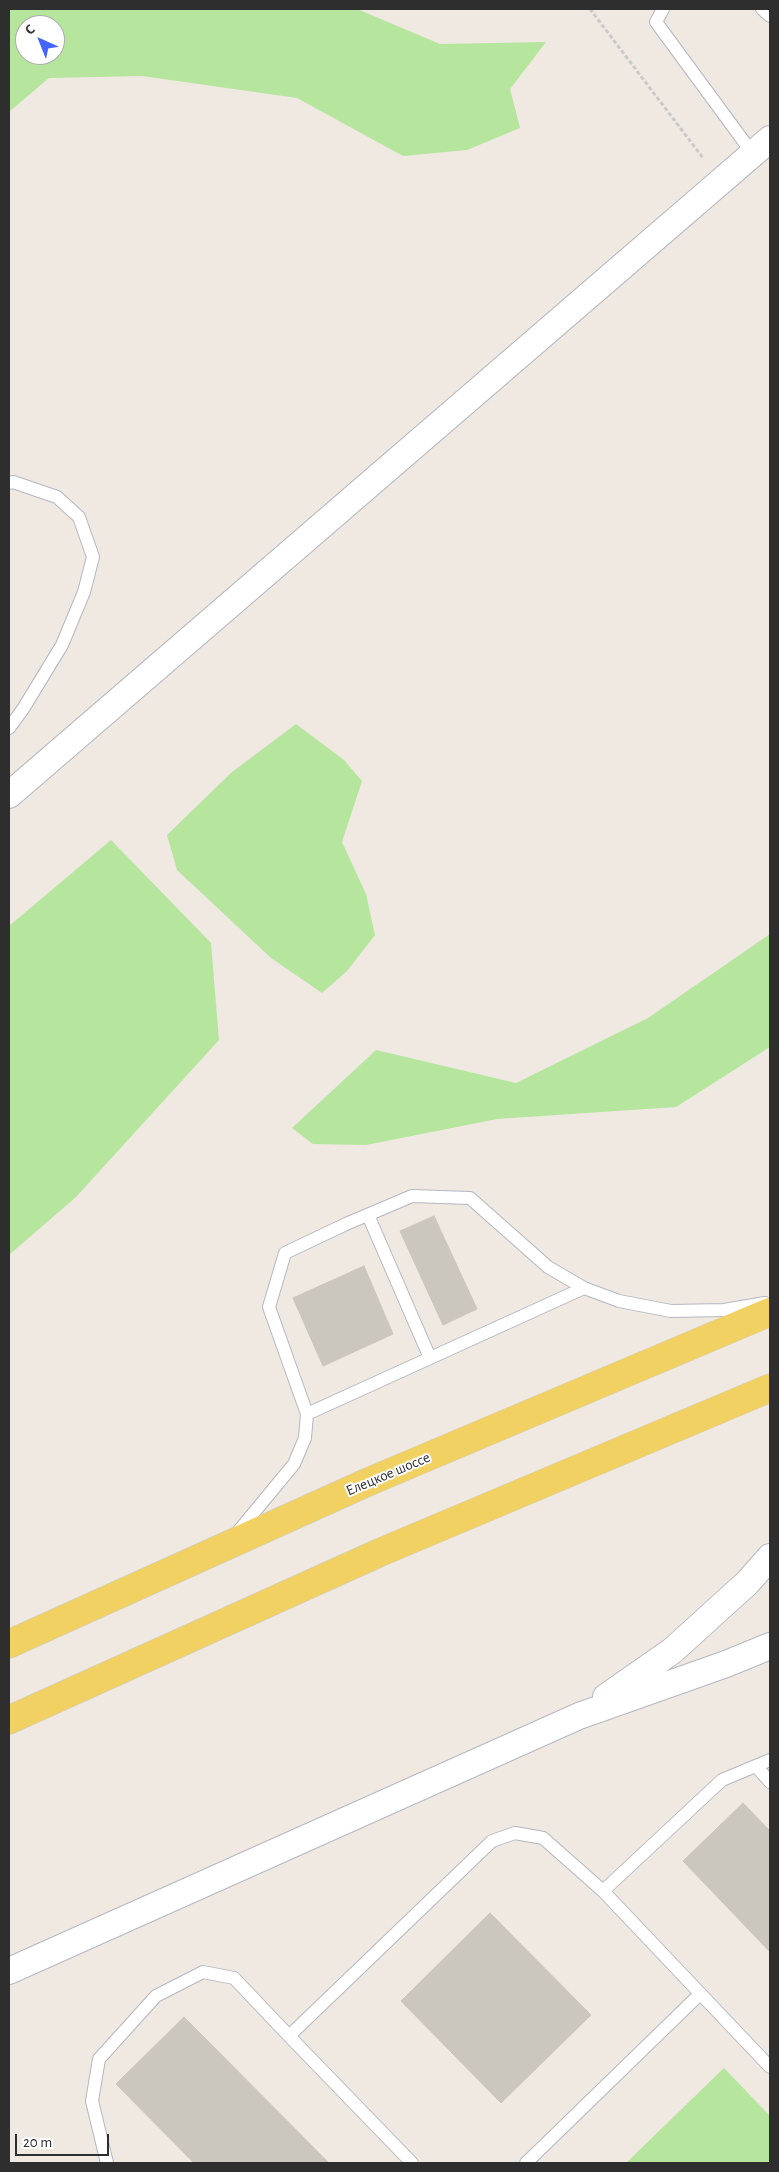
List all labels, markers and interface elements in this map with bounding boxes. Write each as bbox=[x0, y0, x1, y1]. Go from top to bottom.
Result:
north arrow bbox=[15, 15, 65, 65]
text: С bbox=[23, 22, 38, 38]
street label: Елецкое шоссе bbox=[343, 1448, 433, 1500]
scale bar bbox=[18, 2124, 111, 2156]
text: 20 m bbox=[23, 2135, 52, 2150]

